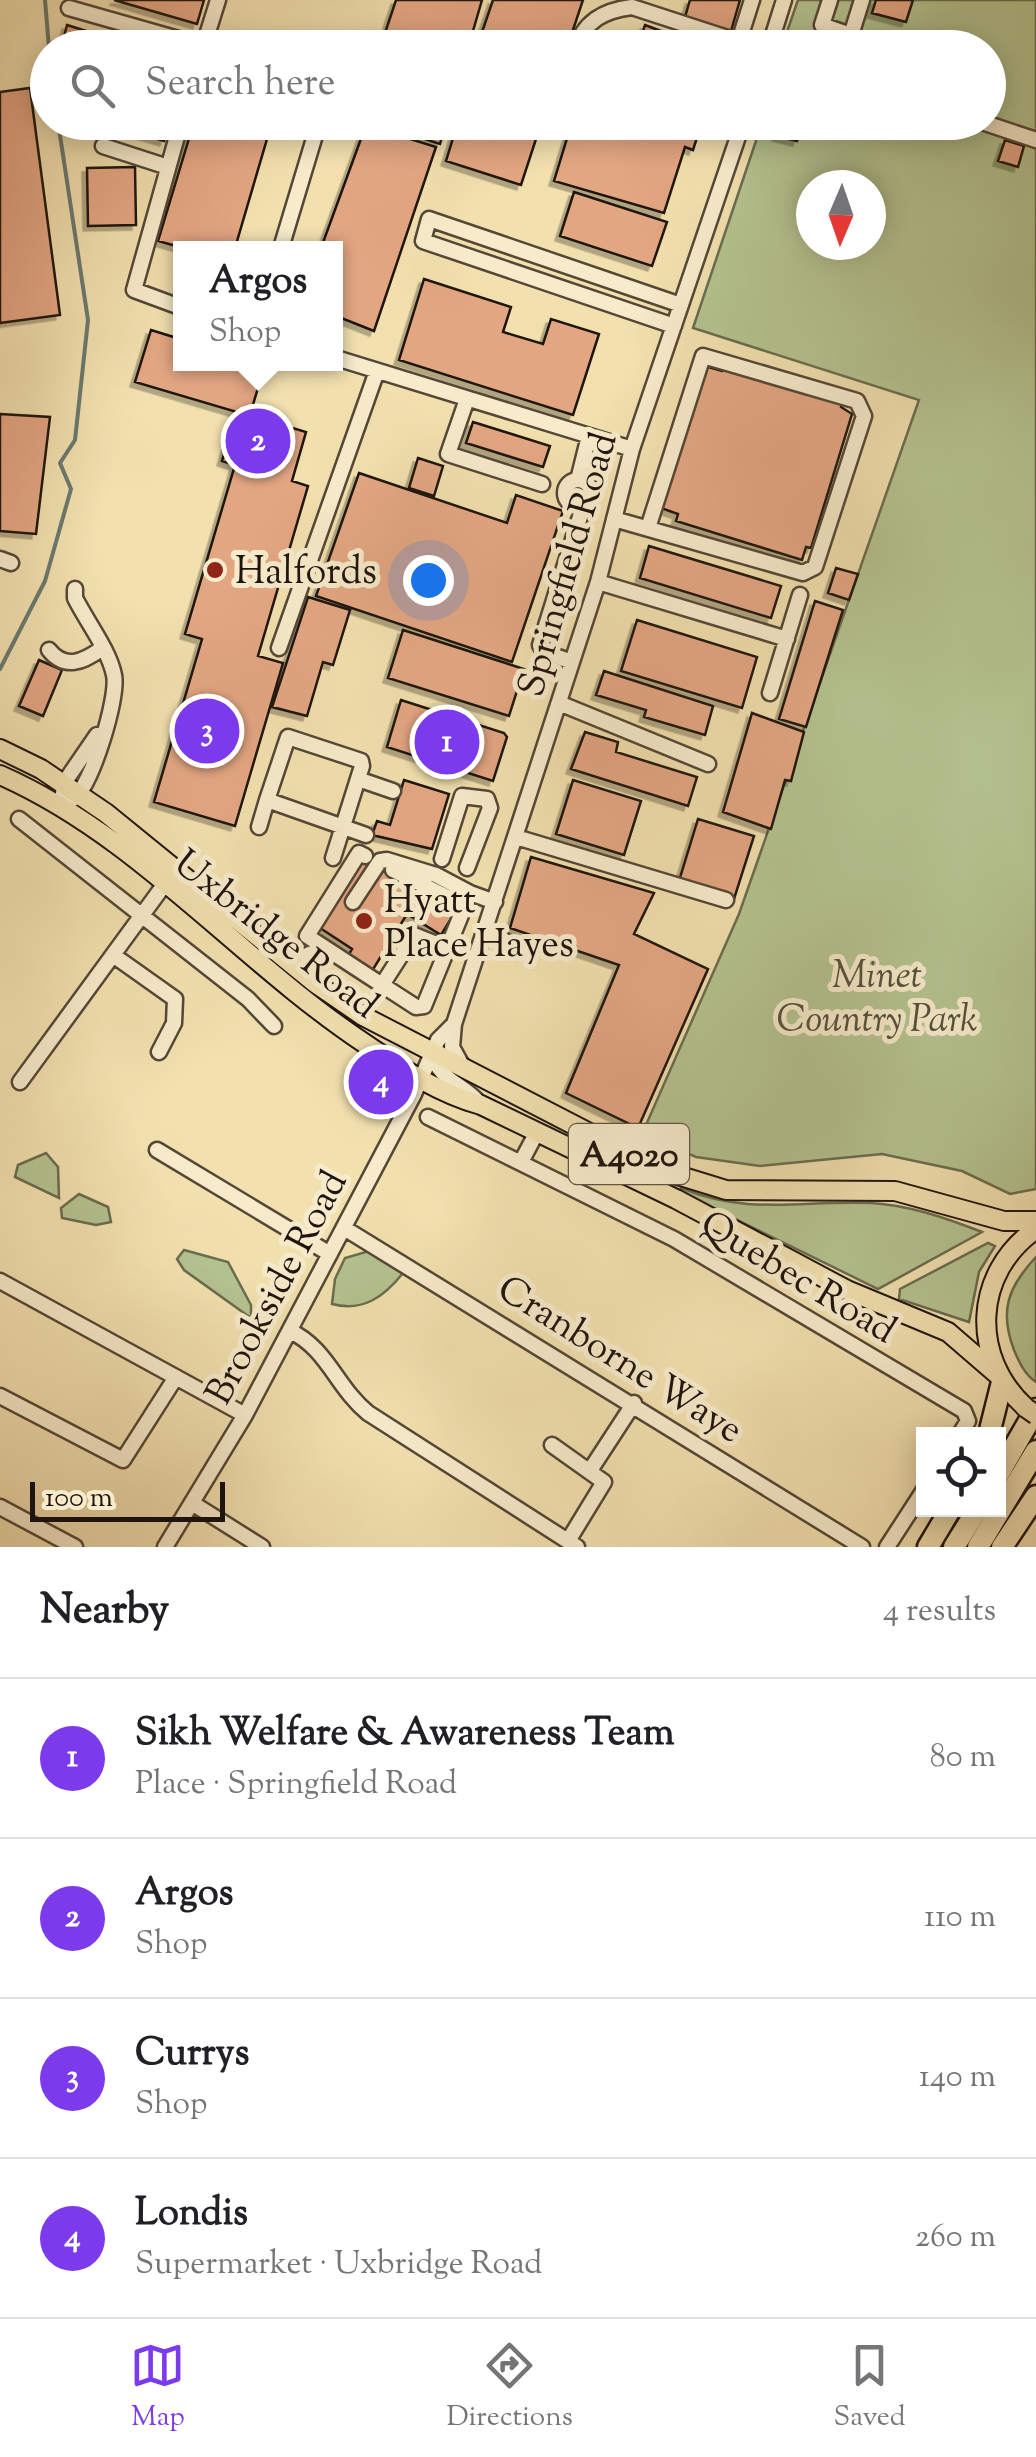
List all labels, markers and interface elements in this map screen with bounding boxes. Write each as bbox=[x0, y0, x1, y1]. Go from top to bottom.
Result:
search box bbox=[30, 30, 1006, 140]
icon: search bbox=[65, 58, 120, 113]
text: Search here bbox=[145, 58, 336, 112]
north arrow bbox=[796, 170, 886, 260]
popup bbox=[173, 241, 343, 371]
text: Argos bbox=[209, 256, 307, 310]
text: Shop bbox=[209, 310, 281, 356]
pin: 2 bbox=[226, 404, 290, 478]
street label: Springfield Road bbox=[506, 427, 633, 704]
place label: Halfords bbox=[235, 547, 377, 601]
your location bbox=[403, 555, 454, 606]
marker: Halfords bbox=[204, 559, 226, 581]
pin: 3 bbox=[174, 694, 240, 768]
pin: 1 bbox=[414, 704, 480, 780]
street label: Uxbridge Road bbox=[160, 839, 389, 1034]
place label: Hyatt Place Hayes bbox=[384, 876, 574, 974]
marker: Hyatt Place Hayes bbox=[353, 910, 375, 932]
park label: Minet Country Park bbox=[777, 951, 977, 1049]
pin: 4 bbox=[348, 1044, 414, 1120]
road number: A4020 bbox=[569, 1124, 689, 1184]
street label: Brookside Road bbox=[194, 1162, 363, 1416]
street label: Quebec Road bbox=[689, 1200, 905, 1359]
street label: Cranborne Waye bbox=[486, 1264, 752, 1459]
map controls bbox=[916, 1427, 1006, 1517]
button: locate bbox=[916, 1427, 1006, 1517]
scale bar bbox=[30, 1477, 225, 1522]
text: 100 m bbox=[45, 1479, 113, 1519]
text: Nearby bbox=[40, 1582, 169, 1642]
text: 4 results bbox=[883, 1589, 996, 1635]
text: Sikh Welfare & Awareness Team bbox=[135, 1708, 674, 1762]
text: 1 bbox=[67, 1735, 78, 1781]
text: 80 m bbox=[930, 1735, 996, 1781]
text: Place · Springfield Road bbox=[135, 1762, 457, 1808]
text: Argos bbox=[135, 1868, 233, 1922]
text: 2 bbox=[65, 1895, 80, 1941]
text: 110 m bbox=[924, 1895, 996, 1941]
text: Shop bbox=[135, 1922, 207, 1968]
text: Currys bbox=[135, 2028, 249, 2082]
text: 3 bbox=[66, 2055, 79, 2101]
text: 140 m bbox=[919, 2055, 996, 2101]
text: Shop bbox=[135, 2082, 207, 2128]
text: Londis bbox=[135, 2188, 248, 2242]
text: 4 bbox=[64, 2215, 81, 2261]
text: 260 m bbox=[915, 2215, 996, 2261]
text: Supermarket · Uxbridge Road bbox=[135, 2242, 542, 2288]
tab: Map bbox=[130, 2338, 185, 2438]
tab: Directions bbox=[446, 2338, 573, 2438]
tab: Saved bbox=[834, 2338, 906, 2438]

